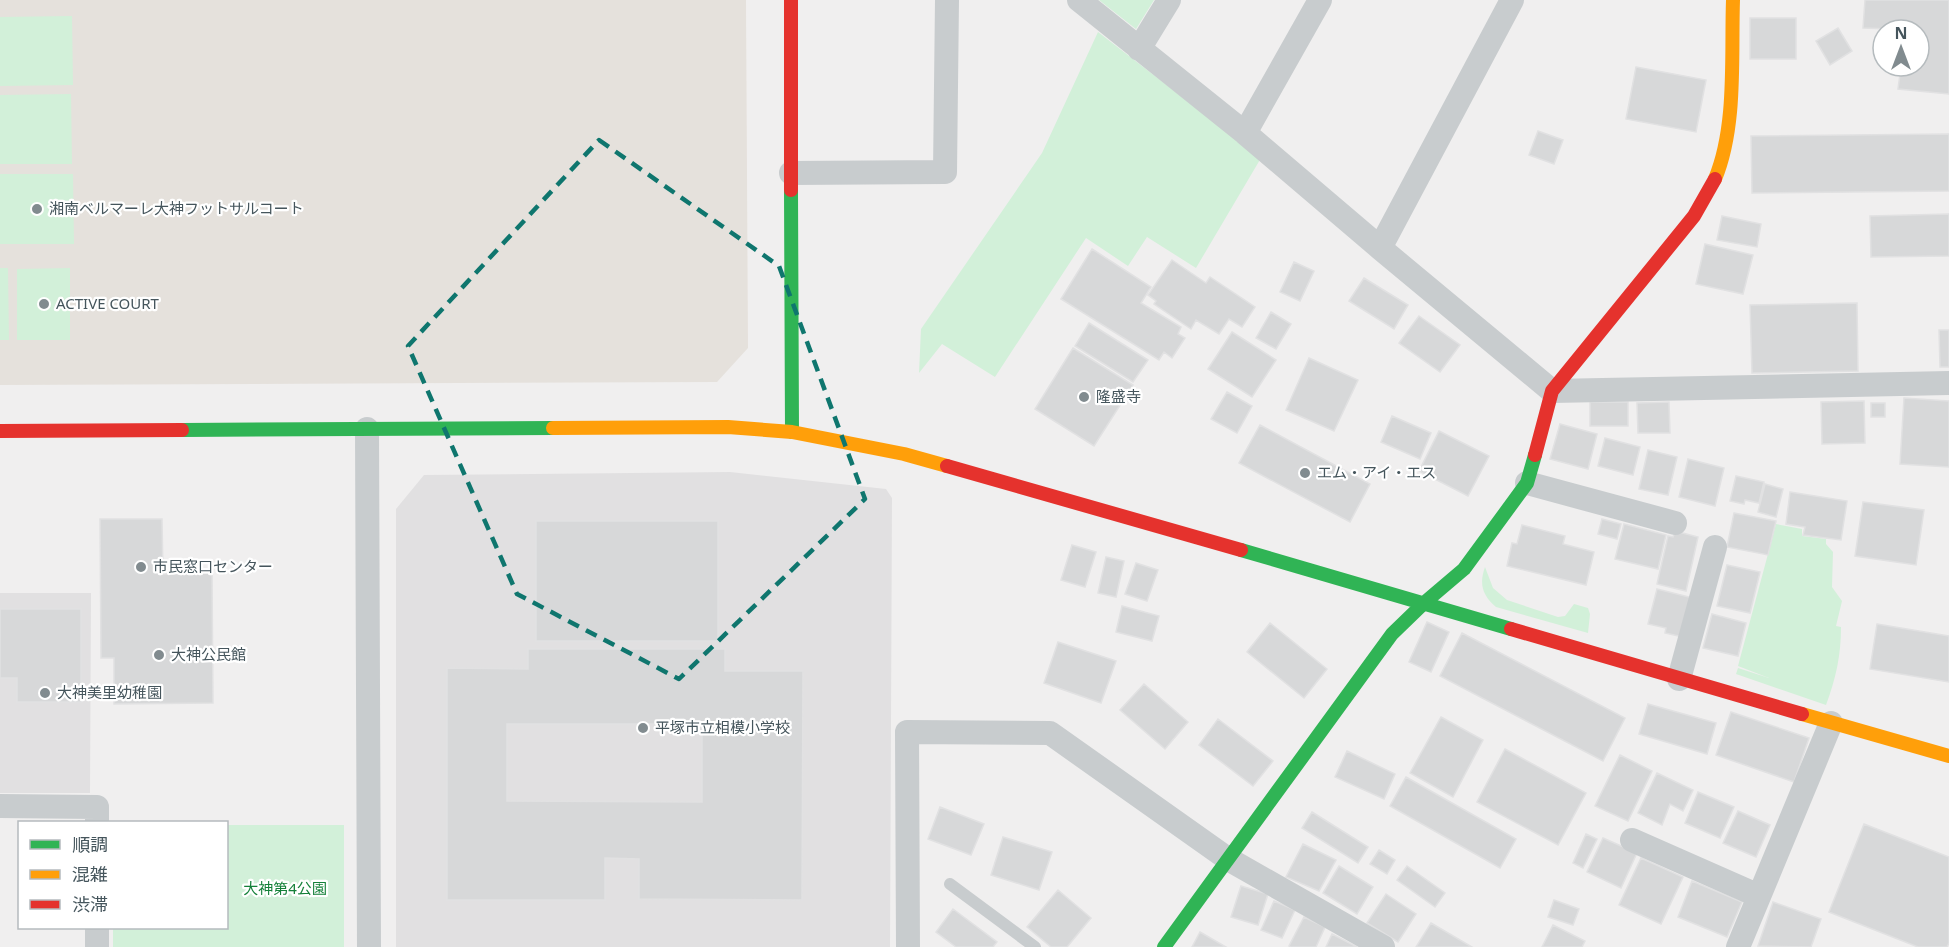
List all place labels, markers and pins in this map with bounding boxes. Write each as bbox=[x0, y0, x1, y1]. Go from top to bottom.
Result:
place label: 湘南ベルマーレ大神フットサルコート bbox=[49, 198, 304, 218]
marker: 湘南ベルマーレ大神フットサルコート bbox=[30, 202, 44, 216]
place label: ACTIVE COURT bbox=[56, 293, 160, 313]
marker: ACTIVE COURT bbox=[37, 297, 51, 311]
place label: 隆盛寺 bbox=[1096, 386, 1141, 406]
marker: 隆盛寺 bbox=[1077, 390, 1091, 404]
place label: エム・アイ・エス bbox=[1317, 462, 1436, 482]
marker: エム・アイ・エス bbox=[1298, 466, 1312, 480]
place label: 市民窓口センター bbox=[153, 556, 273, 576]
marker: 市民窓口センター bbox=[134, 560, 148, 574]
place label: 大神公民館 bbox=[171, 644, 246, 664]
marker: 大神公民館 bbox=[152, 648, 166, 662]
place label: 大神美里幼稚園 bbox=[57, 682, 162, 702]
marker: 大神美里幼稚園 bbox=[38, 686, 52, 700]
place label: 平塚市立相模小学校 bbox=[655, 717, 790, 737]
marker: 平塚市立相模小学校 bbox=[636, 721, 650, 735]

